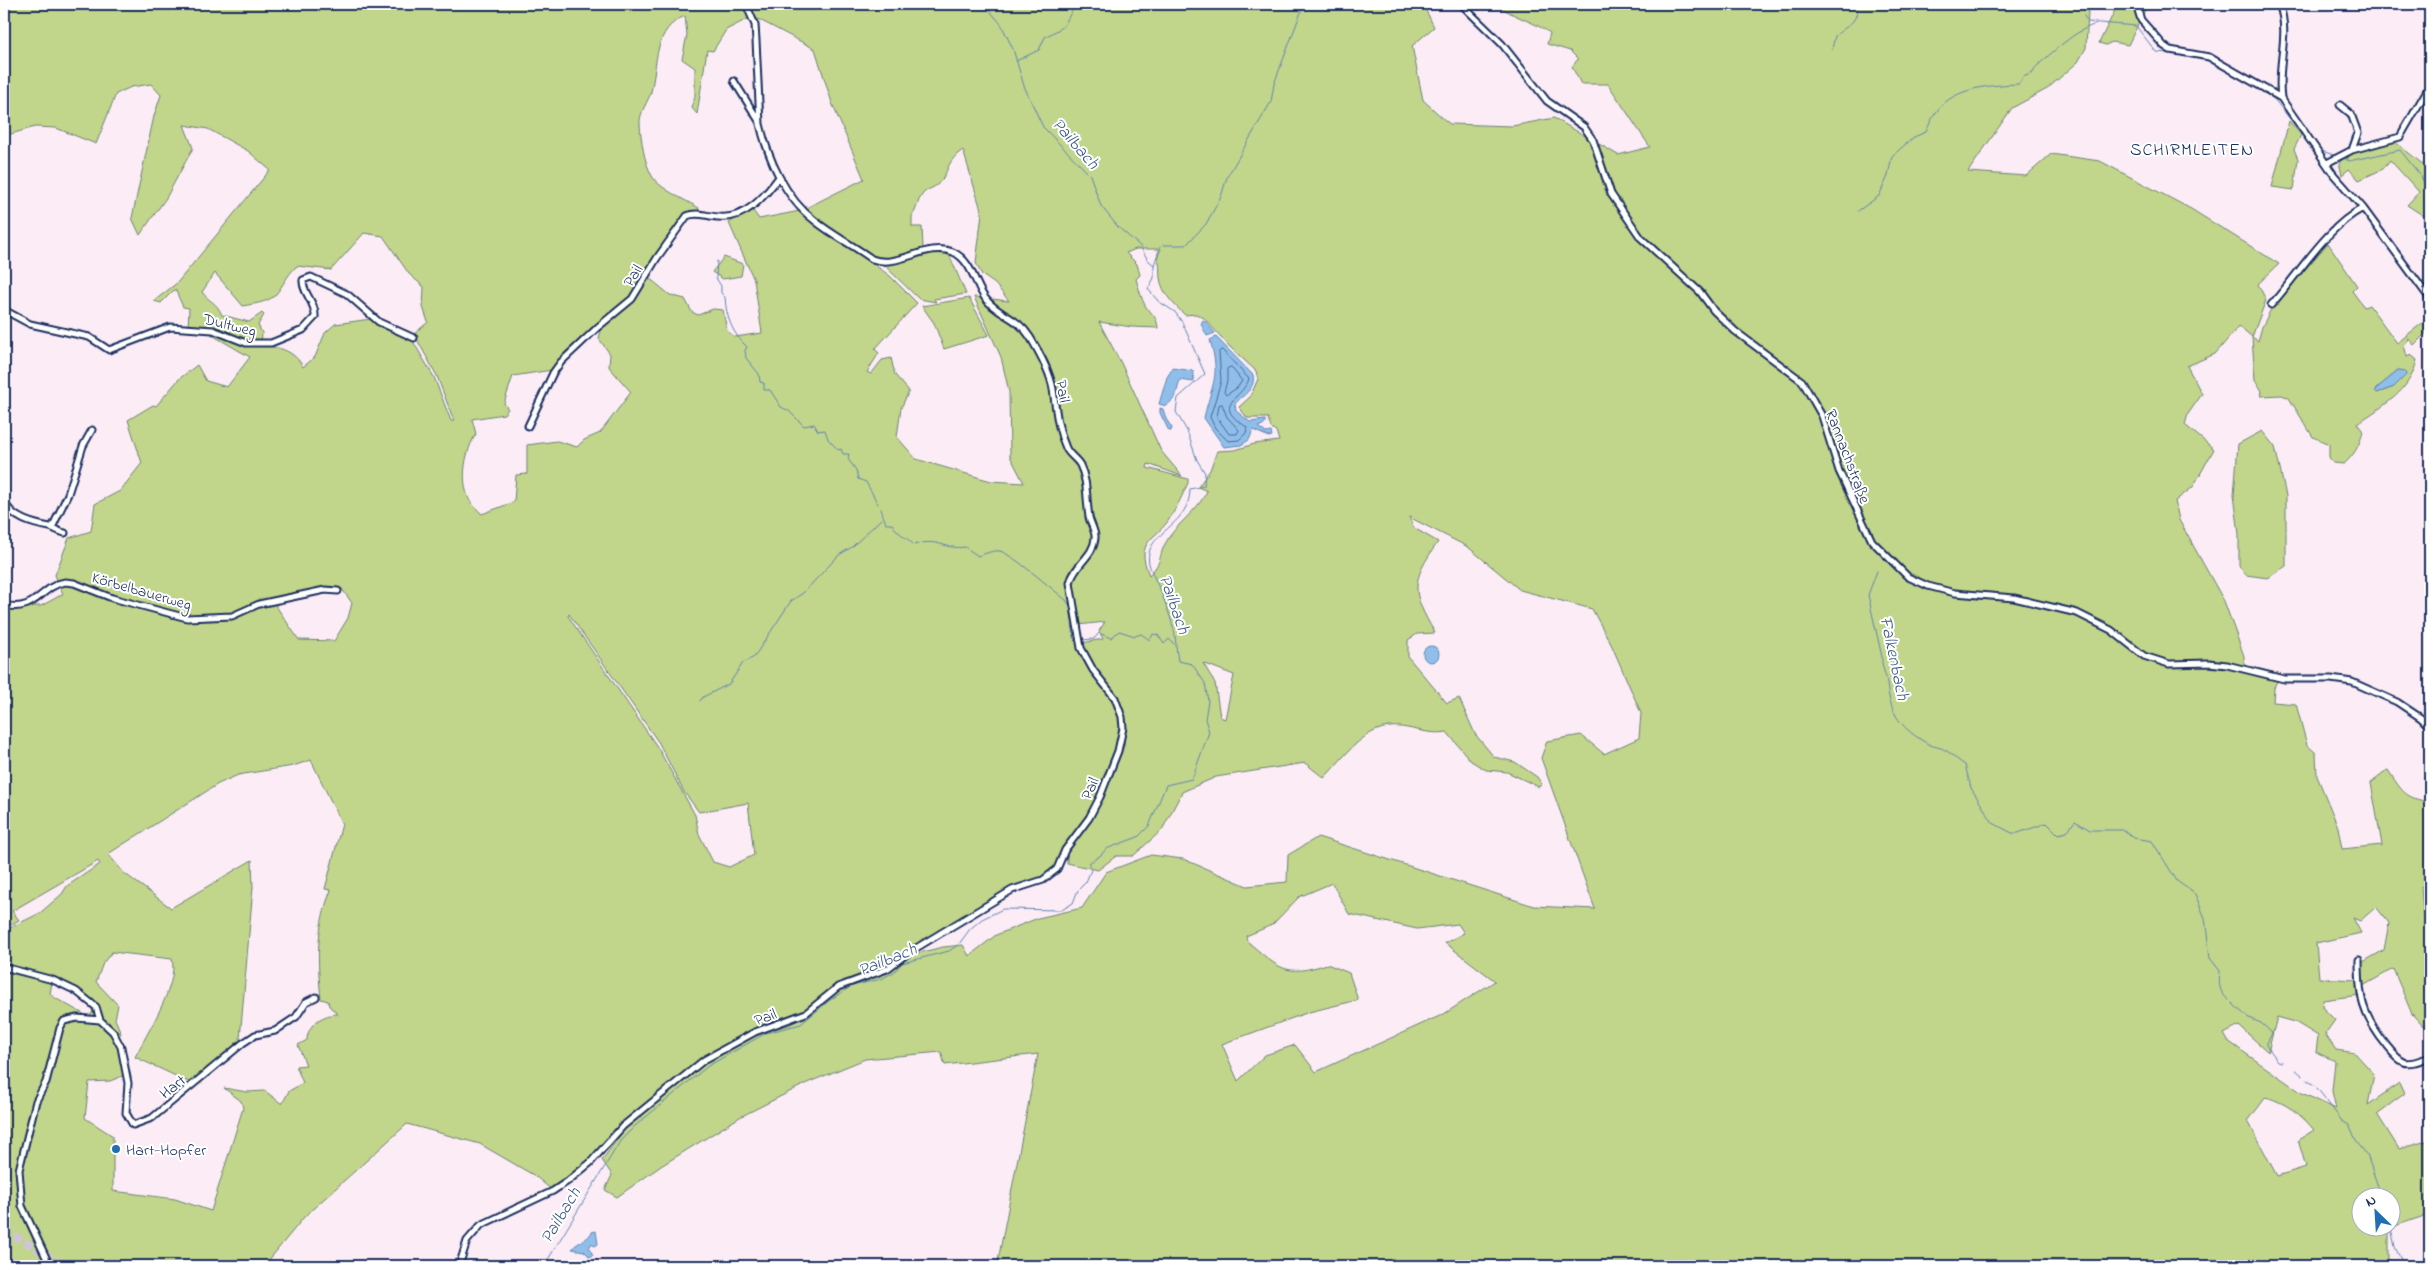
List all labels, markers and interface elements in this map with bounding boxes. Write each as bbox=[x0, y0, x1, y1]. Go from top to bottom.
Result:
water label: Pailbach bbox=[1045, 113, 1105, 176]
district label: SCHIRMLEITEN bbox=[2130, 138, 2254, 164]
street label: Pail bbox=[618, 260, 650, 292]
street label: Dultweg bbox=[200, 308, 259, 344]
street label: Pail bbox=[1048, 378, 1076, 405]
street label: Rannachstraße bbox=[1818, 406, 1876, 508]
street label: Körbelbauerweg bbox=[89, 566, 194, 618]
water label: Pailbach bbox=[1151, 572, 1195, 638]
water label: Falkenbach bbox=[1871, 614, 1915, 703]
street label: Pail bbox=[1075, 773, 1107, 804]
water label: Pailbach bbox=[855, 937, 921, 984]
street label: Pail bbox=[751, 1003, 781, 1033]
street label: Hart bbox=[155, 1069, 192, 1106]
place label: Hart-Hopfer bbox=[126, 1139, 206, 1163]
marker: Hart-Hopfer bbox=[110, 1143, 122, 1155]
water label: Pailbach bbox=[535, 1183, 589, 1249]
north arrow bbox=[2352, 1188, 2402, 1238]
text: N bbox=[2362, 1190, 2380, 1213]

